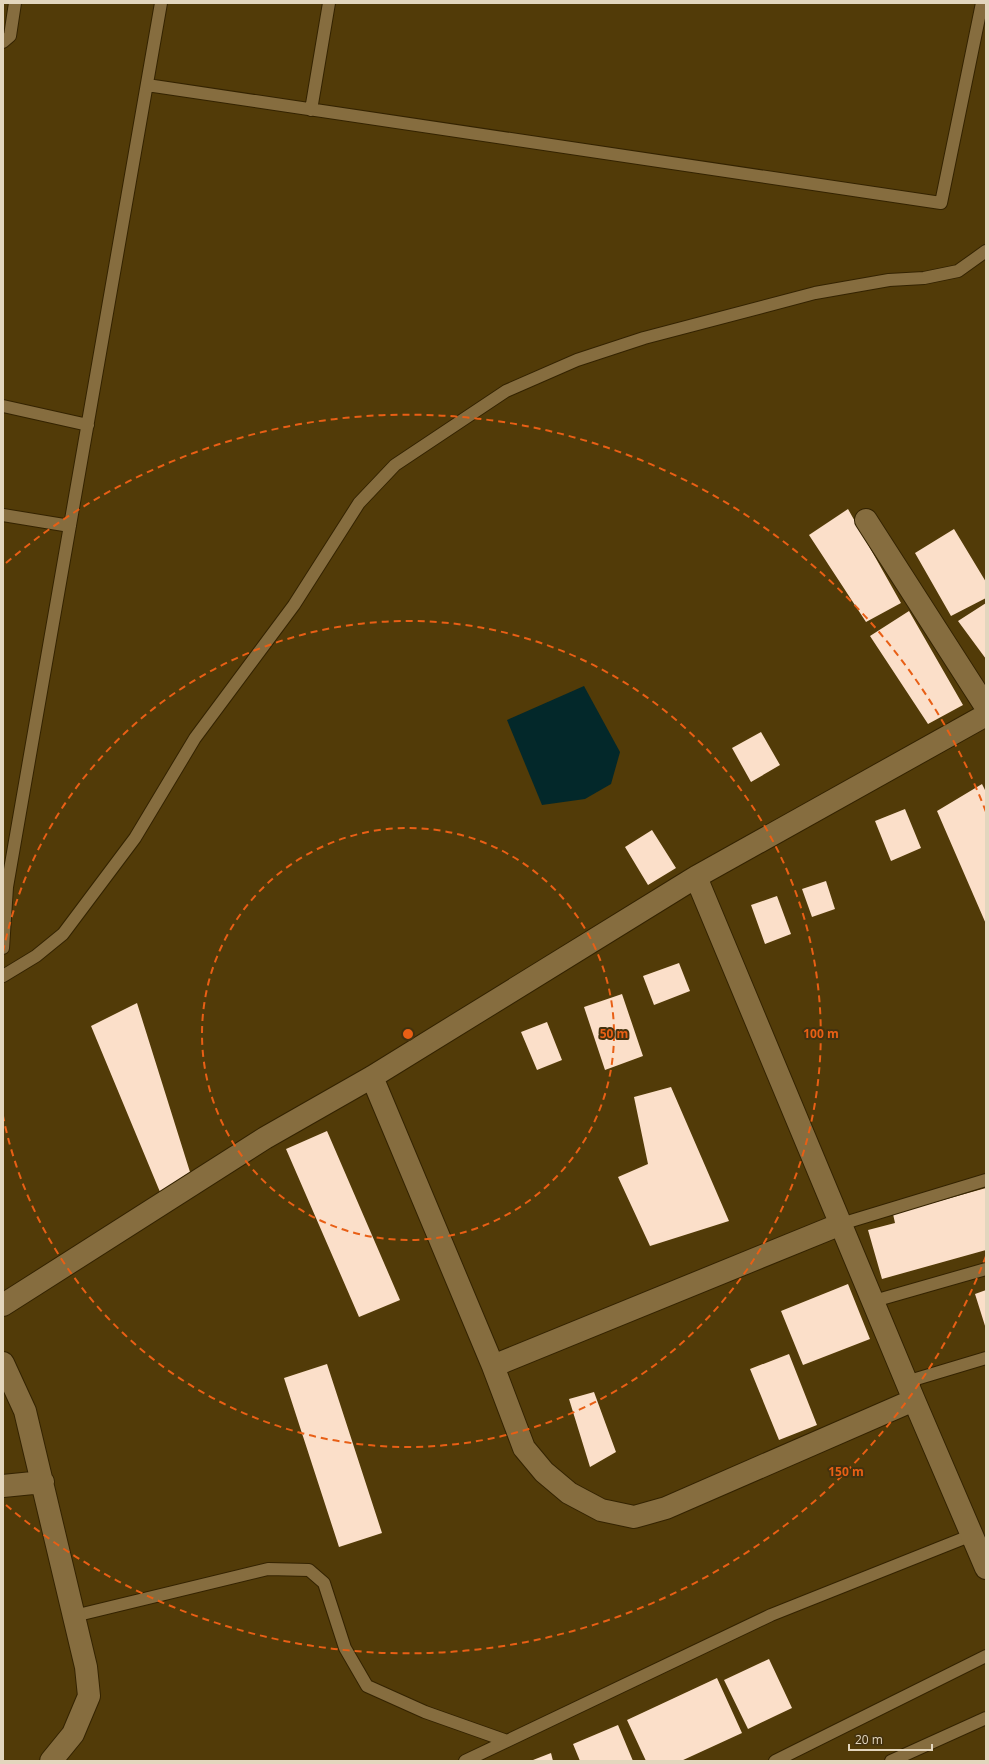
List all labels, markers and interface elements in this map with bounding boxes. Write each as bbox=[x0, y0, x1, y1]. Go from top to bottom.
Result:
text: 50 m bbox=[600, 1025, 628, 1042]
text: 100 m bbox=[803, 1025, 839, 1042]
centre of rings bbox=[401, 1027, 415, 1041]
text: 150 m bbox=[828, 1463, 864, 1480]
scale bar bbox=[849, 1726, 932, 1752]
text: 20 m bbox=[855, 1731, 883, 1748]

